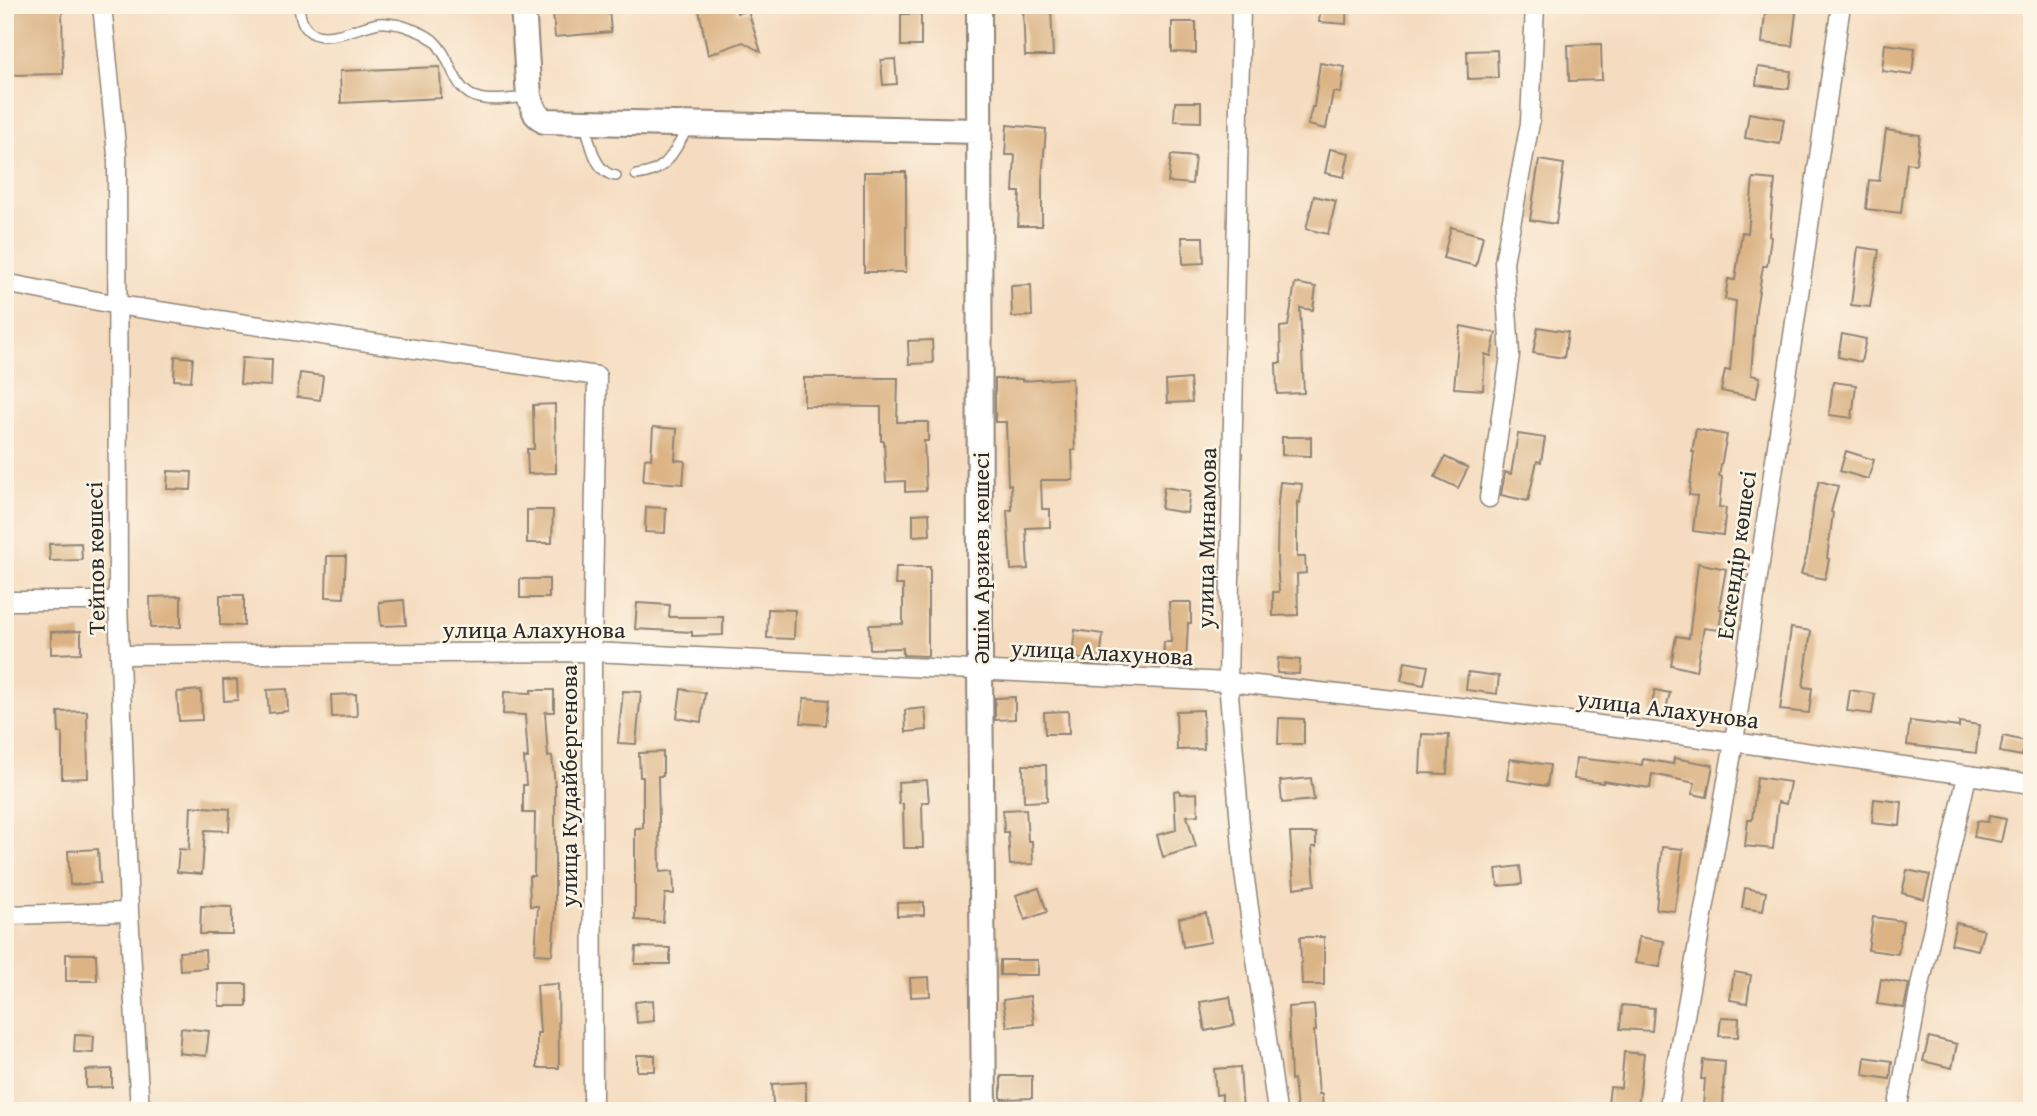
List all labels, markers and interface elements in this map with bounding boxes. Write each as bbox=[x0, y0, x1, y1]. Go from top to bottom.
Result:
street label: улица Минамова bbox=[1187, 447, 1225, 630]
street label: Әшім Арзиев көшесі bbox=[963, 451, 998, 664]
street label: Ескендір көшесі bbox=[1707, 468, 1765, 642]
street label: Тейпов көшесі bbox=[76, 481, 114, 635]
street label: улица Алахунова bbox=[442, 612, 626, 647]
street label: улица Алахунова bbox=[1009, 630, 1195, 674]
street label: улица Кудайбергенова bbox=[551, 664, 586, 909]
street label: улица Алахунова bbox=[1574, 680, 1762, 738]

